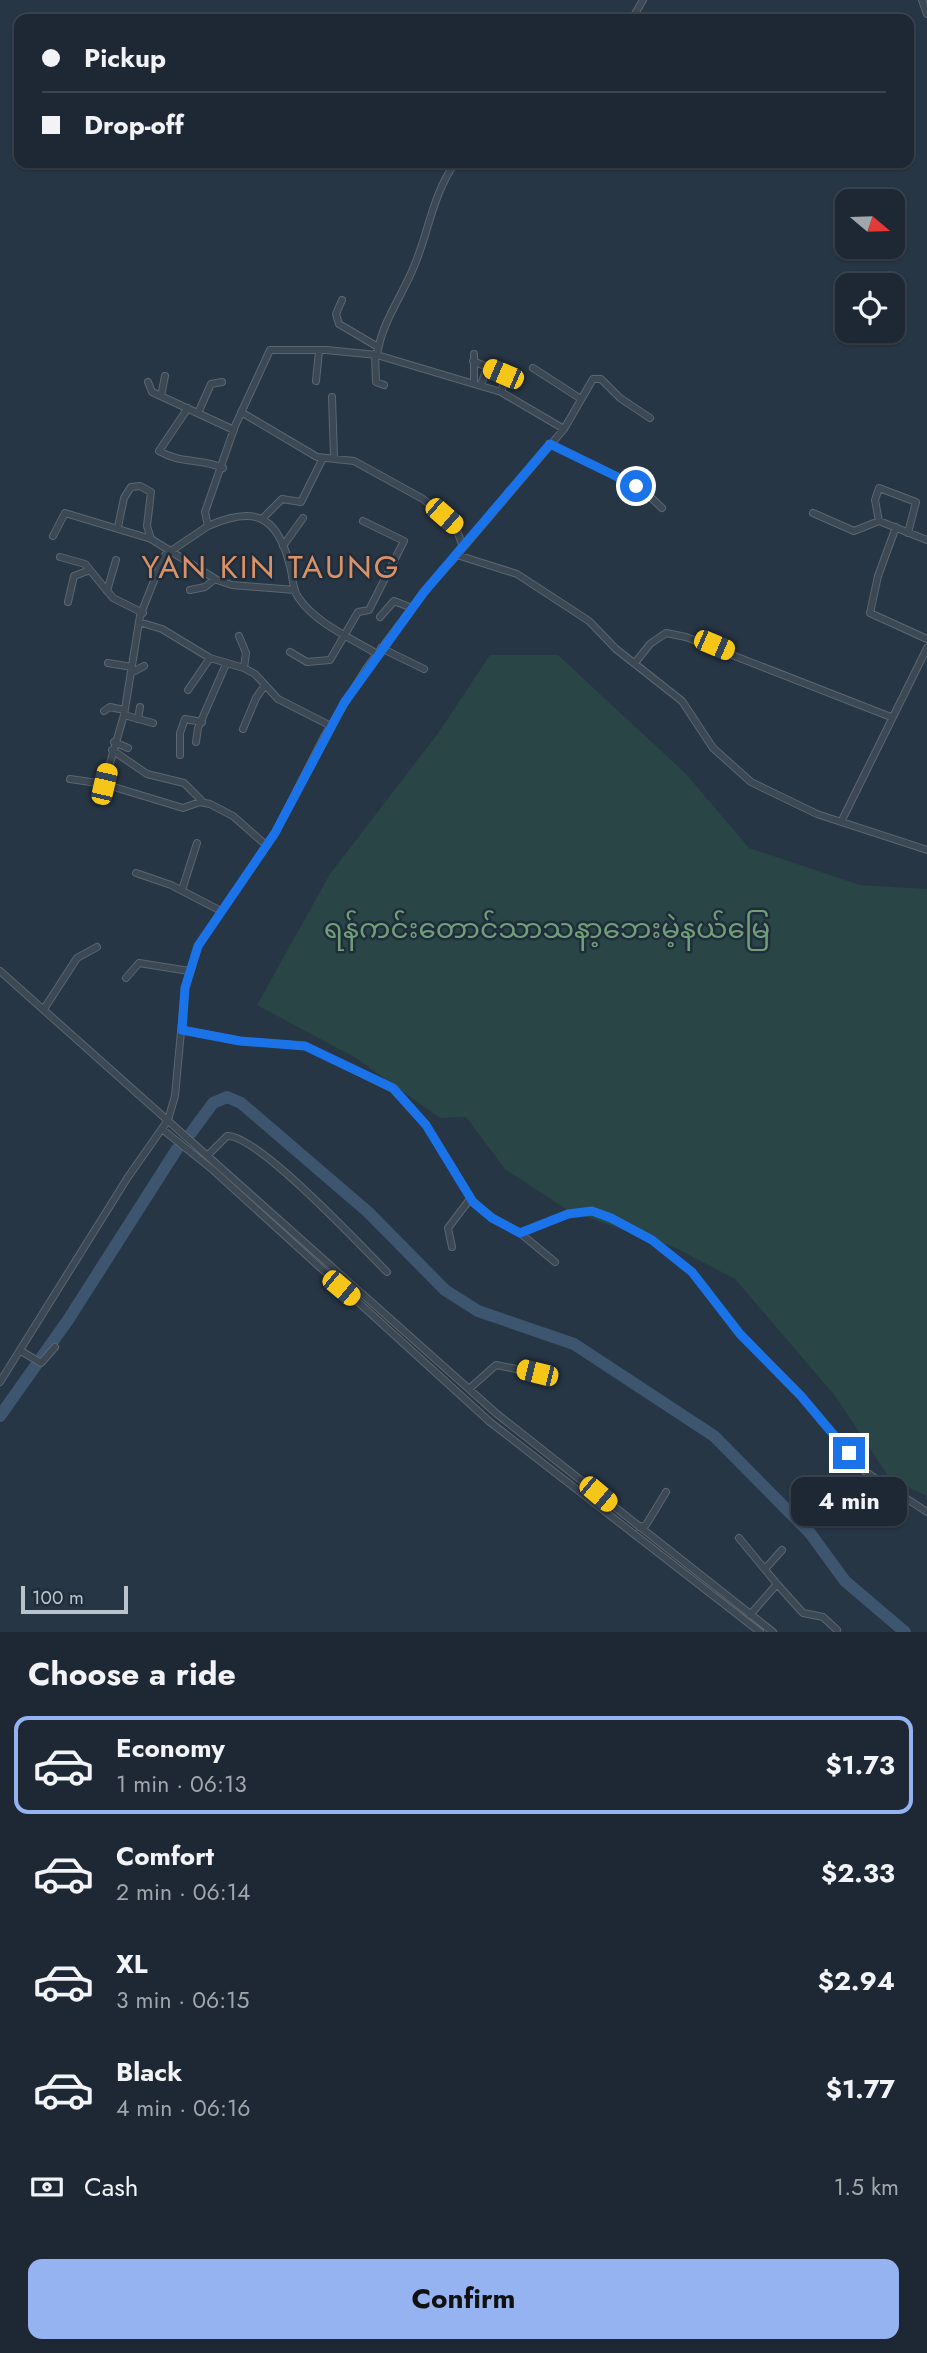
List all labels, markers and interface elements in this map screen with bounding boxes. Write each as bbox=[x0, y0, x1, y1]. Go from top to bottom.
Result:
text: Pickup bbox=[84, 39, 166, 77]
text: Drop-off bbox=[84, 106, 184, 144]
north arrow bbox=[835, 189, 905, 259]
map controls bbox=[835, 189, 905, 343]
button: locate bbox=[835, 273, 905, 343]
car bbox=[480, 356, 527, 392]
route start bbox=[620, 470, 652, 502]
car bbox=[422, 494, 467, 538]
district label: YAN KIN TAUNG bbox=[141, 544, 401, 590]
car bbox=[691, 627, 738, 663]
car bbox=[90, 761, 119, 807]
park label: ရန်ကင်းတောင်သာသနာ့ဘေးမဲ့နယ်မြေ bbox=[324, 908, 770, 951]
car bbox=[319, 1266, 364, 1310]
car bbox=[515, 1358, 560, 1388]
route end bbox=[833, 1437, 865, 1469]
car bbox=[576, 1472, 621, 1516]
callout: 4 min bbox=[791, 1478, 907, 1526]
text: 4 min bbox=[818, 1484, 880, 1518]
scale bar bbox=[21, 1583, 128, 1615]
text: 100 m bbox=[32, 1584, 84, 1611]
text: Choose a ride bbox=[28, 1651, 236, 1697]
text: Economy bbox=[116, 1729, 225, 1767]
icon: car bbox=[32, 1734, 95, 1797]
text: $1.73 bbox=[825, 1746, 895, 1784]
text: 1 min · 06:13 bbox=[116, 1767, 247, 1801]
text: Comfort bbox=[116, 1837, 214, 1875]
icon: car bbox=[32, 1842, 95, 1905]
text: $2.33 bbox=[821, 1854, 895, 1892]
text: 2 min · 06:14 bbox=[116, 1875, 250, 1909]
text: XL bbox=[116, 1945, 148, 1983]
icon: car bbox=[32, 1950, 95, 2013]
text: $2.94 bbox=[818, 1962, 895, 2000]
text: 3 min · 06:15 bbox=[116, 1983, 249, 2017]
text: Black bbox=[116, 2053, 182, 2091]
icon: car bbox=[32, 2058, 95, 2121]
text: $1.77 bbox=[826, 2070, 895, 2108]
text: 4 min · 06:16 bbox=[116, 2091, 251, 2125]
icon: cash bbox=[28, 2168, 66, 2206]
text: Cash bbox=[84, 2168, 138, 2206]
text: 1.5 km bbox=[834, 2170, 899, 2204]
button: Confirm bbox=[28, 2259, 899, 2339]

